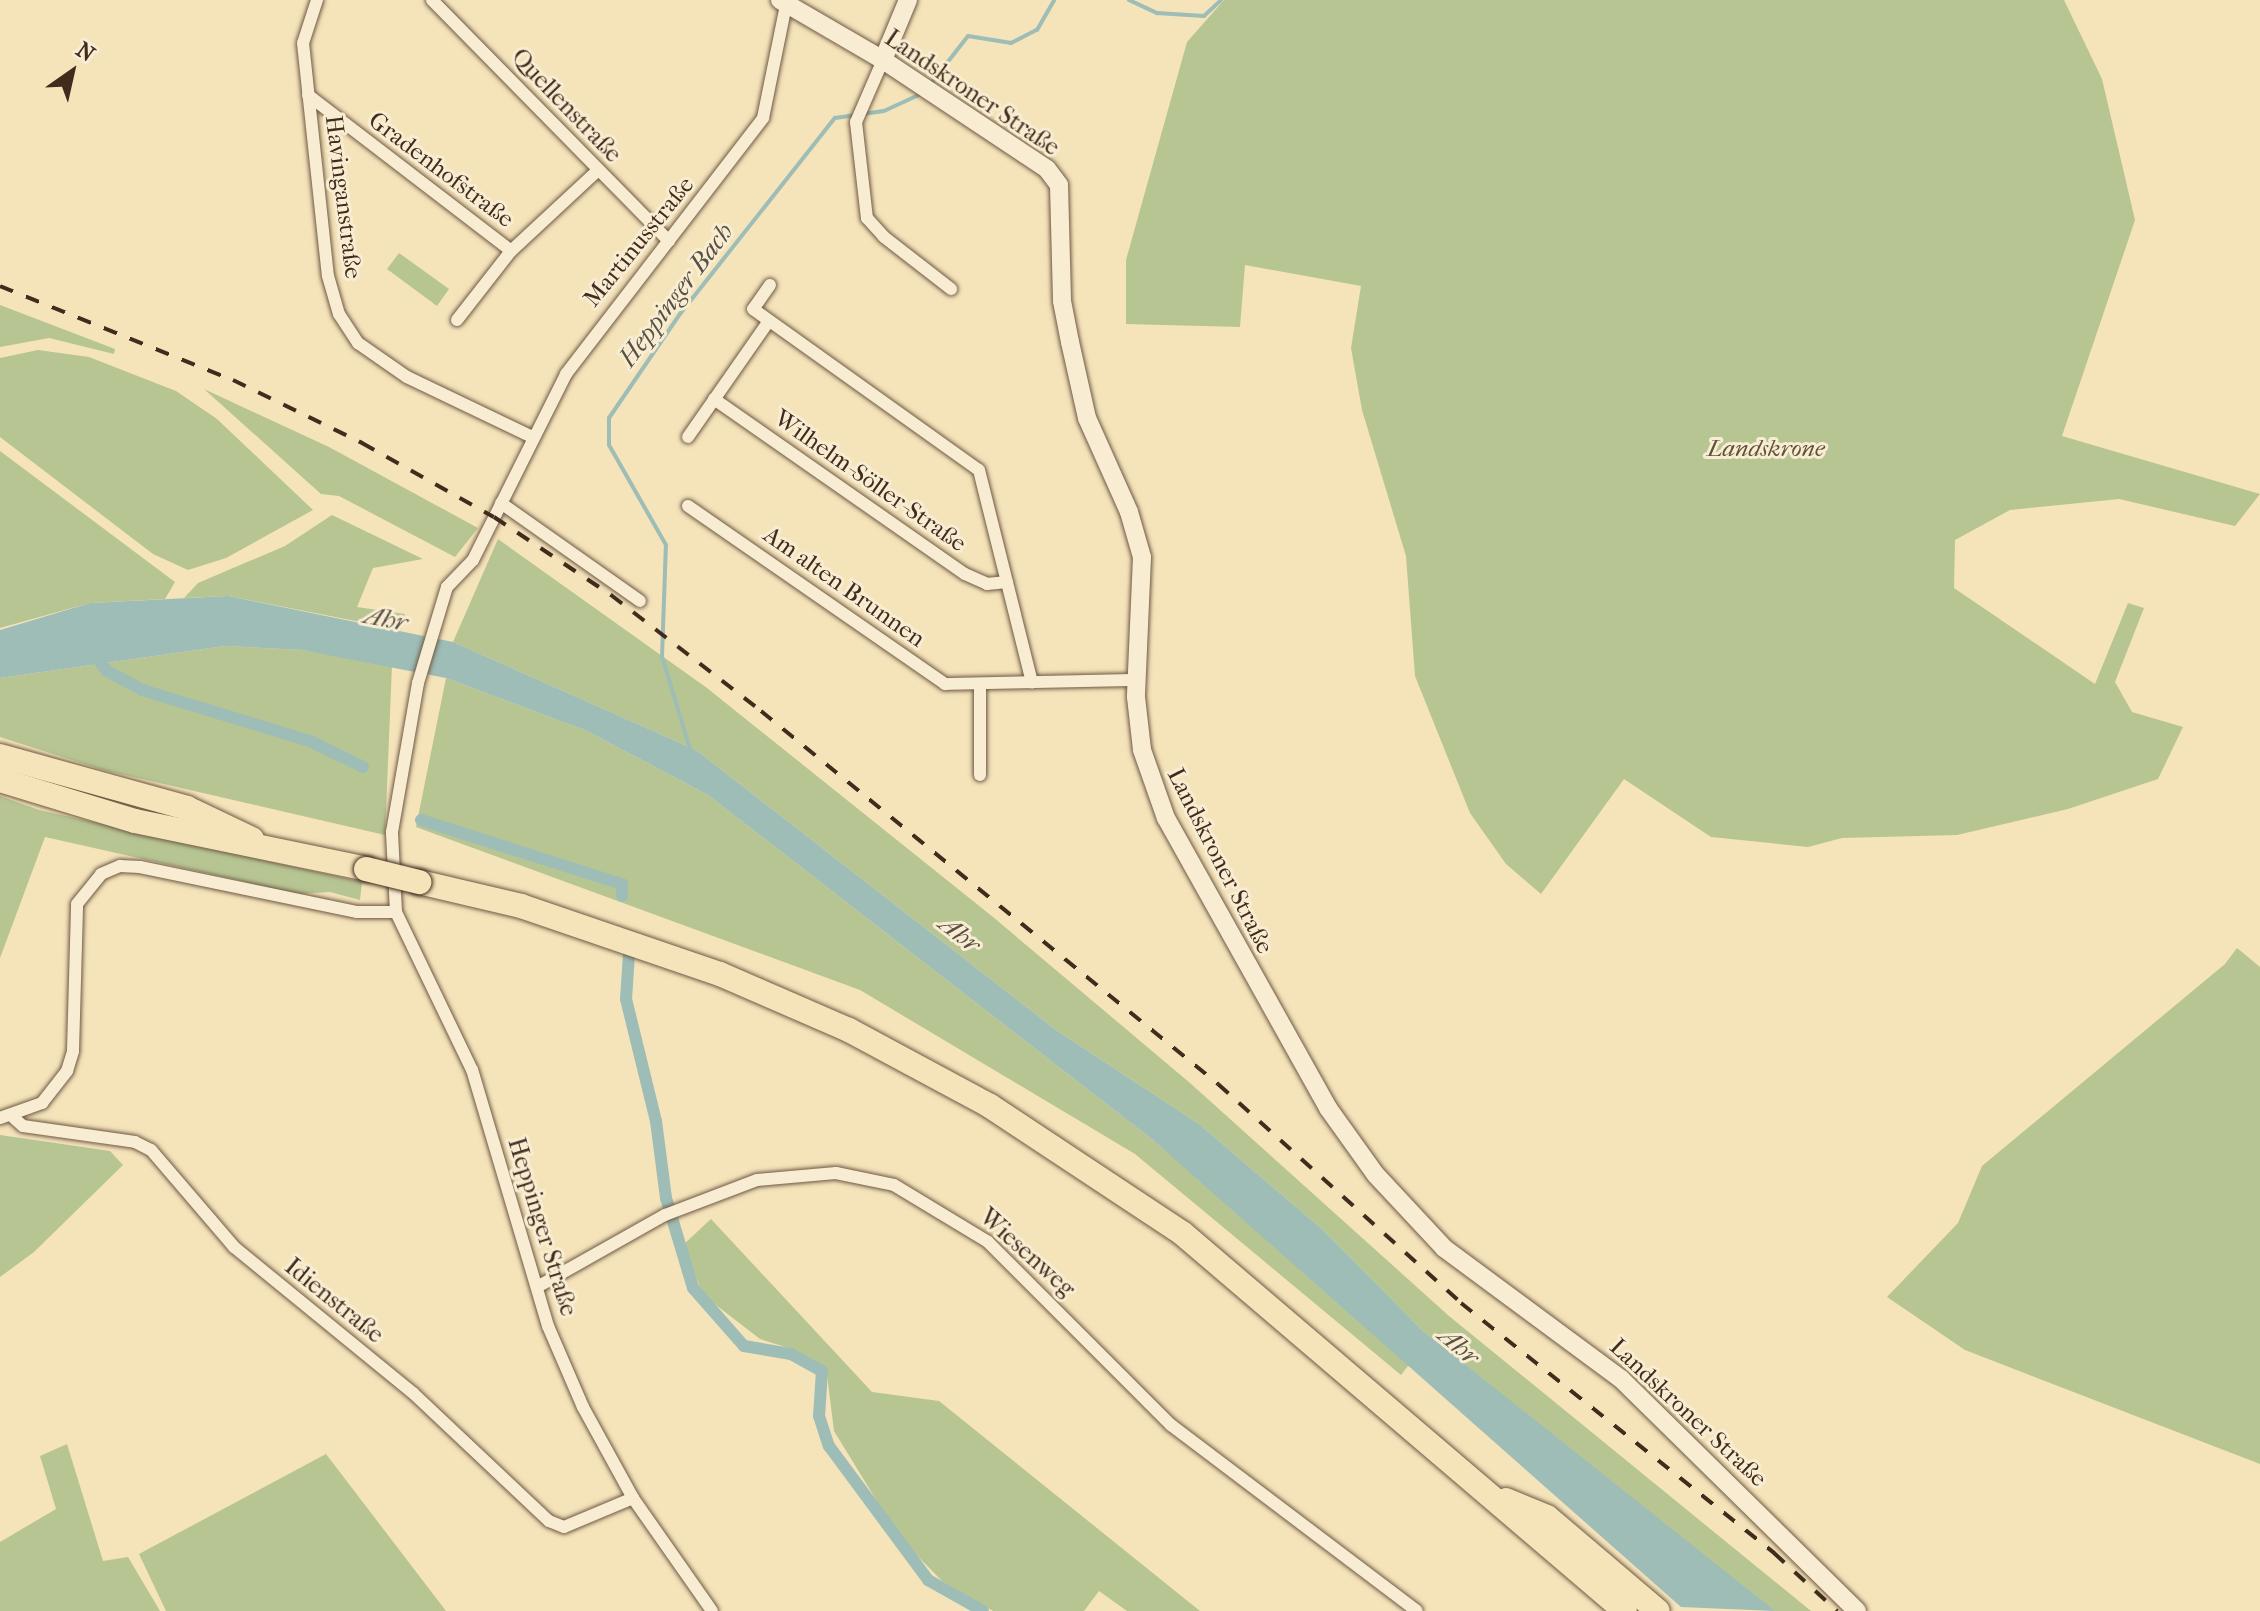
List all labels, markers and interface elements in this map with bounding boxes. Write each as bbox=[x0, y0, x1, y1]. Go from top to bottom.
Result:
street label: Landskroner Straße bbox=[879, 24, 1065, 162]
north arrow bbox=[32, 32, 112, 112]
text: N bbox=[71, 37, 100, 68]
street label: Quellenstraße bbox=[505, 43, 627, 169]
street label: Gradenhofstraße bbox=[363, 106, 519, 234]
street label: Havinganstraße bbox=[319, 114, 367, 280]
street label: Martinusstraße bbox=[578, 171, 700, 313]
water label: Heppinger Bach bbox=[612, 217, 740, 373]
street label: Wilhelm-Söller-Straße bbox=[768, 404, 972, 558]
park label: Landskrone bbox=[1707, 435, 1825, 463]
street label: Am alten Brunnen bbox=[758, 520, 930, 654]
water label: Ahr bbox=[362, 600, 410, 638]
street label: Landskroner Straße bbox=[1161, 763, 1279, 959]
water label: Ahr bbox=[933, 908, 987, 960]
street label: Heppinger Straße bbox=[501, 1134, 583, 1320]
street label: Wiesenweg bbox=[973, 1203, 1081, 1303]
street label: Idienstraße bbox=[279, 1252, 389, 1350]
water label: Ahr bbox=[1432, 1320, 1486, 1372]
street label: Landskroner Straße bbox=[1603, 1333, 1773, 1493]

